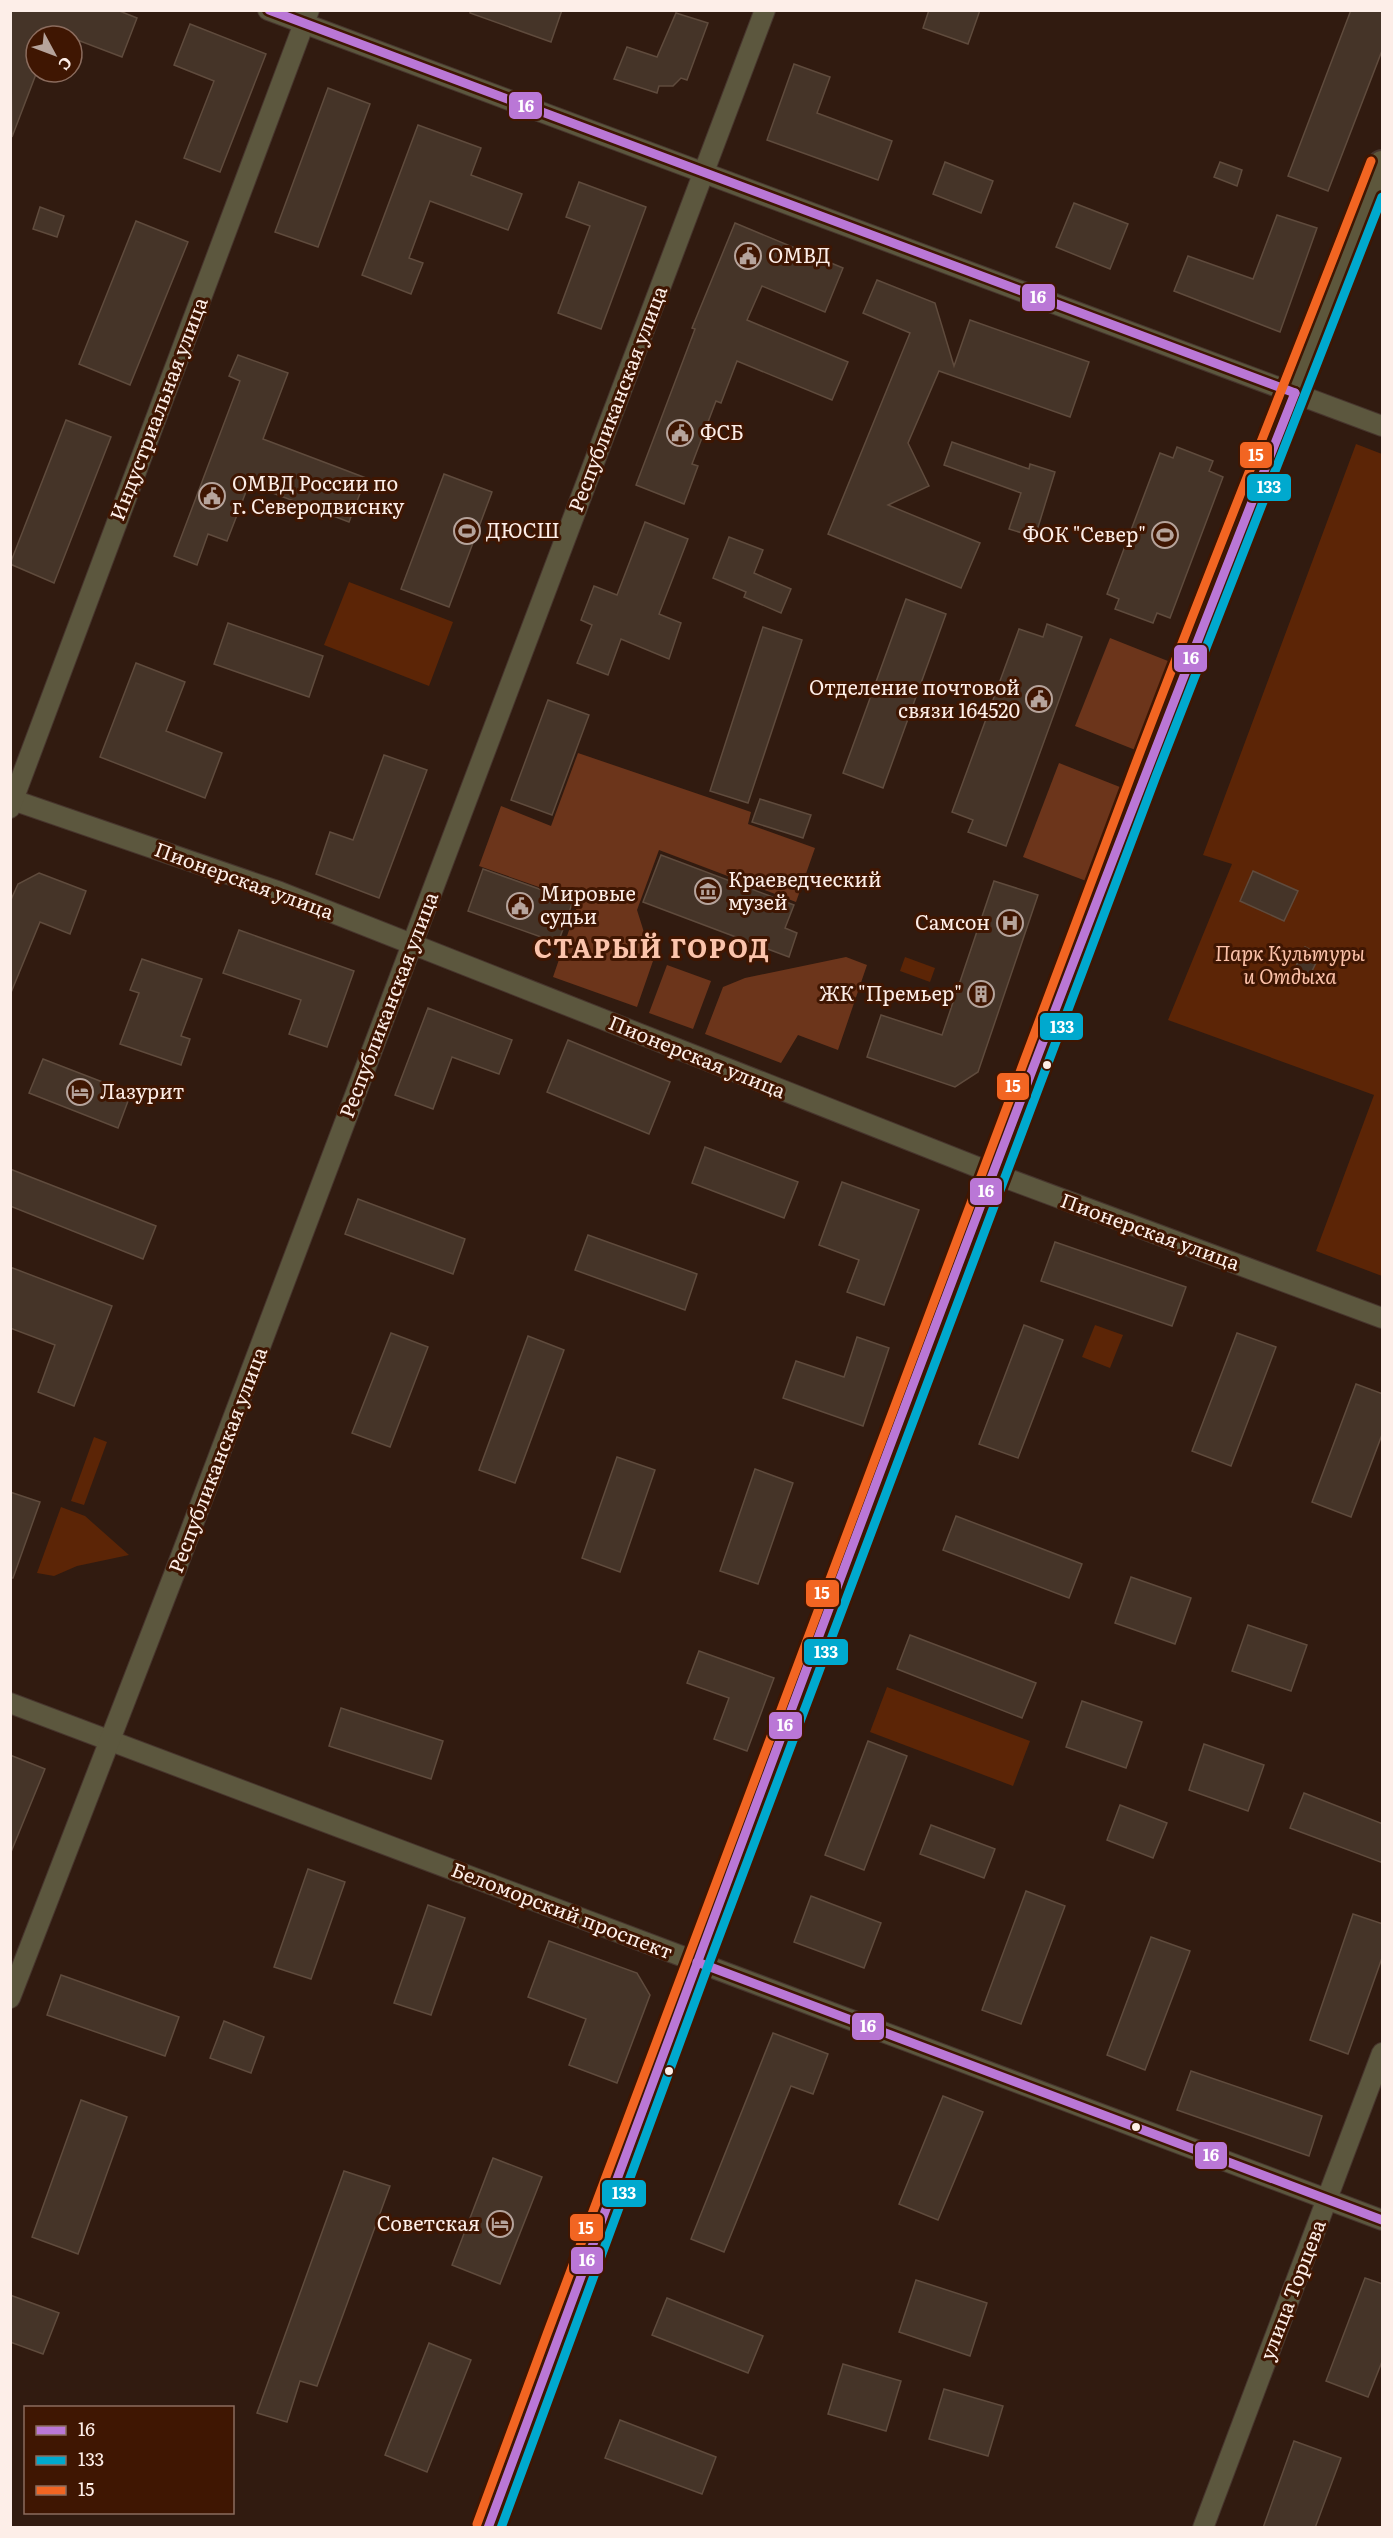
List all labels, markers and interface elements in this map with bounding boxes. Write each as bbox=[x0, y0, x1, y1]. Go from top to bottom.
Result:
north arrow bbox=[24, 24, 84, 84]
text: С bbox=[53, 52, 79, 77]
line badge: 16 bbox=[508, 91, 543, 120]
text: 16 bbox=[518, 93, 534, 117]
place label: ОМВД bbox=[768, 239, 831, 269]
public building icon: ОМВД bbox=[733, 241, 763, 271]
street label: Республиканская улица bbox=[559, 281, 673, 516]
line badge: 16 bbox=[1021, 283, 1056, 312]
text: 16 bbox=[1030, 284, 1046, 308]
street label: Индустриальная улица bbox=[101, 292, 214, 524]
place label: ФСБ bbox=[700, 416, 744, 446]
public building icon: ФСБ bbox=[665, 418, 695, 448]
line badge: 15 bbox=[1239, 441, 1273, 469]
text: 15 bbox=[1248, 442, 1264, 466]
place label: ОМВД России по г. Северодвиснку bbox=[232, 467, 405, 520]
line badge: 133 bbox=[1246, 473, 1292, 502]
text: 133 bbox=[1257, 474, 1281, 498]
public building icon: ОМВД России по г. Северодвиснку bbox=[197, 481, 227, 511]
place label: ДЮСШ bbox=[486, 514, 560, 544]
sports icon: ДЮСШ bbox=[452, 516, 482, 546]
place label: ФОК "Север" bbox=[1022, 518, 1146, 548]
sports icon: ФОК "Север" bbox=[1150, 520, 1180, 550]
line badge: 16 bbox=[1173, 644, 1208, 673]
text: 16 bbox=[1183, 645, 1199, 669]
place label: Отделение почтовой связи 164520 bbox=[809, 671, 1020, 724]
public building icon: Отделение почтовой связи 164520 bbox=[1024, 684, 1054, 714]
street label: Пионерская улица bbox=[151, 833, 339, 926]
place label: Краеведческий музей bbox=[728, 863, 882, 916]
museum icon: Краеведческий музей bbox=[693, 876, 723, 906]
place label: Мировые судьи bbox=[540, 877, 636, 930]
street label: Республиканская улица bbox=[330, 887, 444, 1122]
public building icon: Мировые судьи bbox=[505, 891, 535, 921]
place label: Самсон bbox=[915, 906, 990, 936]
hospital icon: Самсон bbox=[995, 908, 1025, 938]
district label: СТАРЫЙ ГОРОД bbox=[534, 927, 770, 966]
park label: Парк Культуры и Отдыха bbox=[1215, 937, 1365, 990]
place label: ЖК "Премьер" bbox=[819, 977, 962, 1007]
building icon: ЖК "Премьер" bbox=[966, 979, 996, 1009]
street label: Пионерская улица bbox=[605, 1006, 791, 1104]
line badge: 133 bbox=[1039, 1012, 1084, 1041]
text: 133 bbox=[1050, 1014, 1074, 1038]
unlabelled marker bbox=[1041, 1059, 1053, 1071]
line badge: 15 bbox=[996, 1072, 1030, 1101]
text: 15 bbox=[1005, 1073, 1021, 1097]
place label: Лазурит bbox=[100, 1075, 185, 1105]
hotel icon: Лазурит bbox=[65, 1077, 95, 1107]
line badge: 16 bbox=[969, 1177, 1003, 1206]
text: 16 bbox=[978, 1178, 994, 1202]
street label: Пионерская улица bbox=[1057, 1184, 1245, 1277]
street label: Республиканская улица bbox=[159, 1342, 273, 1577]
line badge: 15 bbox=[805, 1579, 840, 1608]
text: 15 bbox=[814, 1580, 830, 1604]
line badge: 133 bbox=[803, 1638, 849, 1666]
text: 133 bbox=[814, 1639, 838, 1663]
line badge: 16 bbox=[768, 1711, 803, 1740]
text: 16 bbox=[777, 1712, 793, 1736]
street label: Беломорский проспект bbox=[448, 1853, 678, 1965]
line badge: 16 bbox=[851, 2012, 885, 2041]
text: 16 bbox=[860, 2013, 876, 2037]
unlabelled marker bbox=[663, 2065, 675, 2077]
unlabelled marker bbox=[1130, 2121, 1142, 2133]
line badge: 16 bbox=[1194, 2141, 1228, 2170]
text: 16 bbox=[1203, 2142, 1219, 2166]
line badge: 133 bbox=[601, 2179, 647, 2208]
text: 133 bbox=[612, 2180, 636, 2204]
place label: Советская bbox=[377, 2207, 480, 2237]
hotel icon: Советская bbox=[485, 2209, 515, 2239]
line badge: 15 bbox=[569, 2213, 604, 2242]
street label: улица Торцева bbox=[1251, 2214, 1332, 2364]
text: 15 bbox=[578, 2215, 594, 2239]
line badge: 16 bbox=[570, 2246, 604, 2275]
text: 16 bbox=[579, 2247, 595, 2271]
legend bbox=[24, 2406, 234, 2514]
text: 16 bbox=[78, 2415, 95, 2442]
text: 133 bbox=[78, 2445, 104, 2472]
text: 15 bbox=[78, 2475, 94, 2502]

